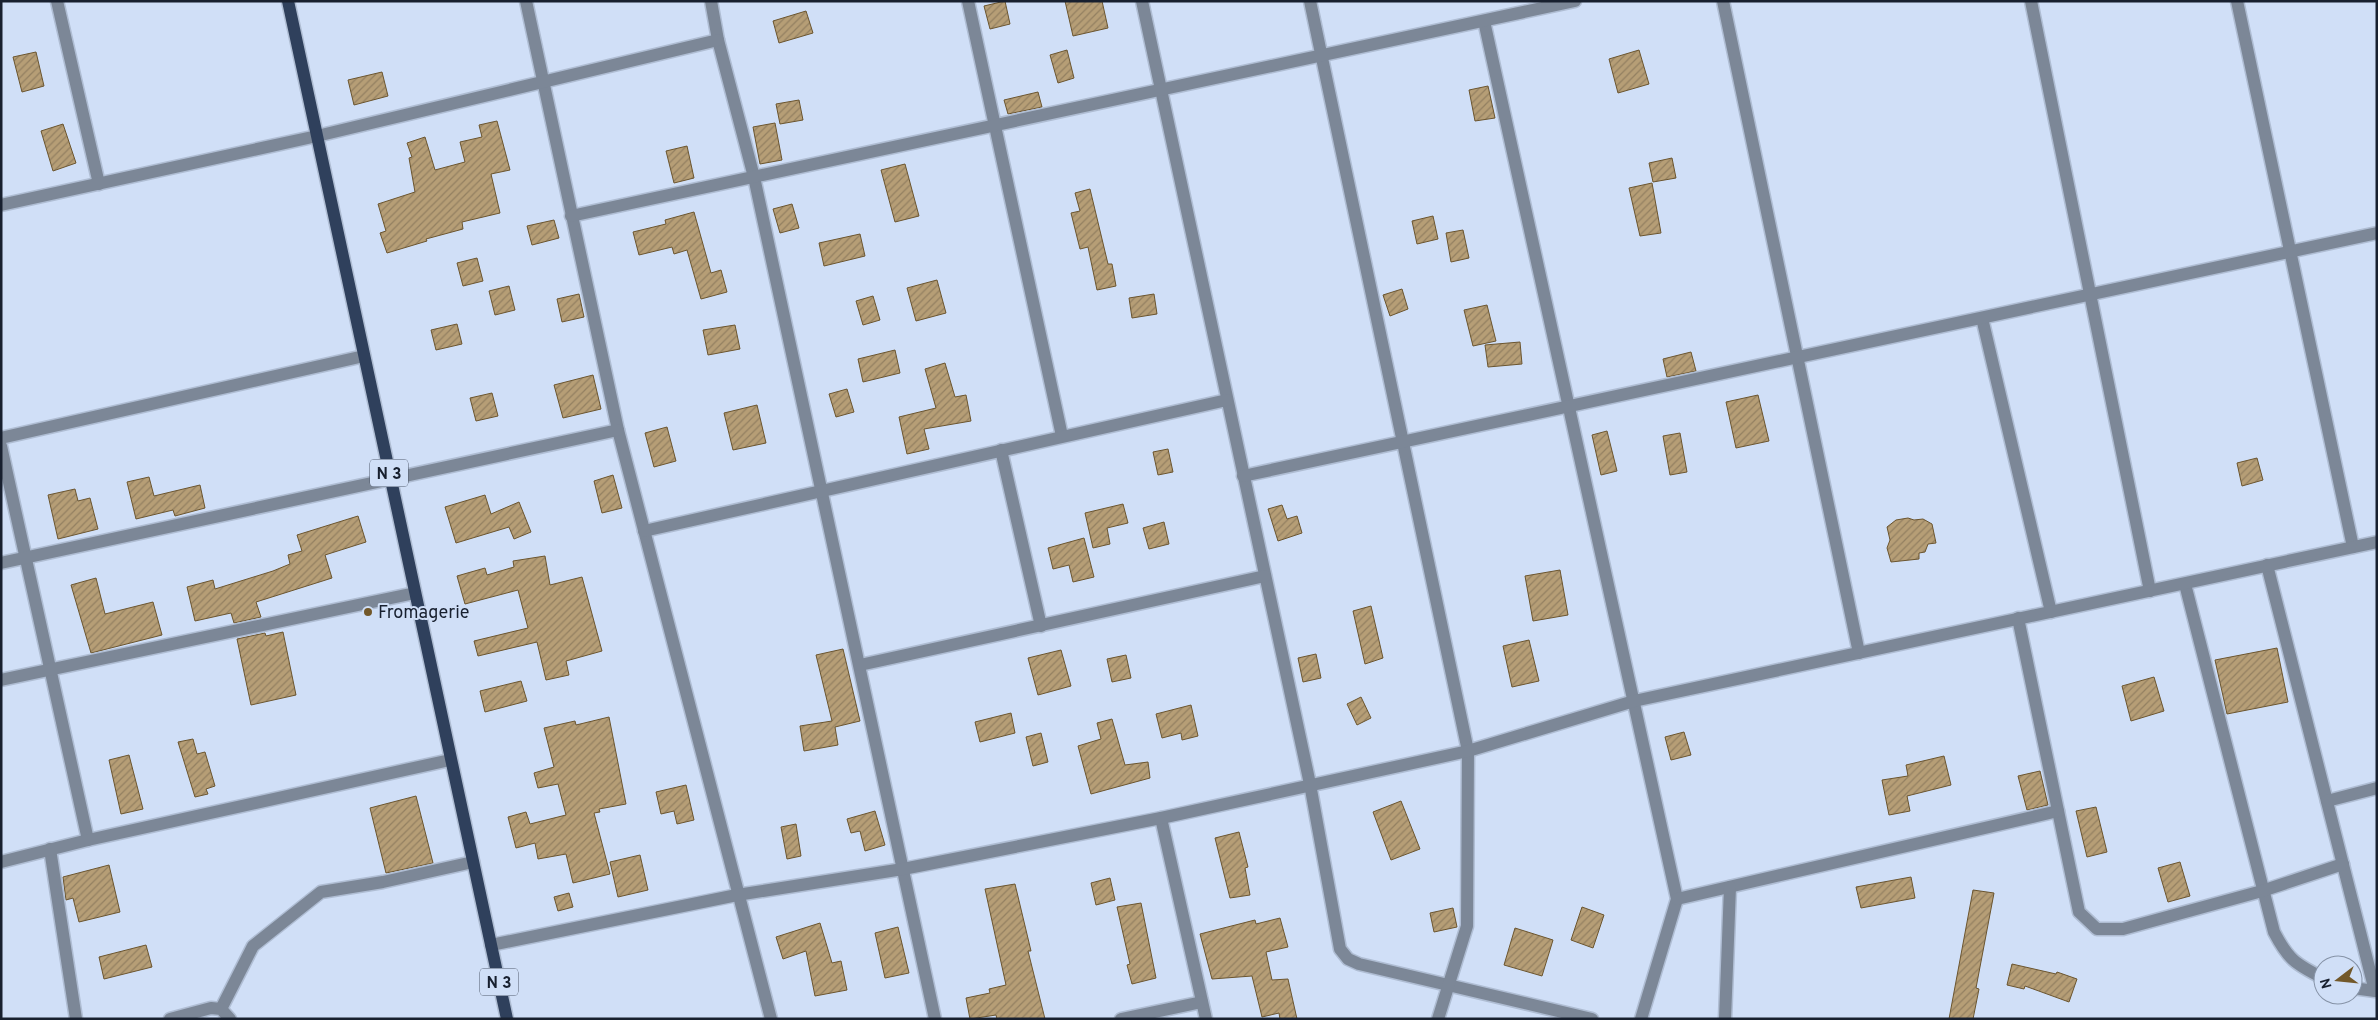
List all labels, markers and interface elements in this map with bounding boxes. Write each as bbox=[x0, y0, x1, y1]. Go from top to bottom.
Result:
road number: N 3 bbox=[370, 459, 408, 486]
place label: Fromagerie bbox=[378, 602, 469, 625]
marker: Fromagerie bbox=[362, 606, 374, 618]
north arrow bbox=[2313, 955, 2363, 1005]
road number: N 3 bbox=[480, 969, 518, 996]
text: N bbox=[2317, 976, 2337, 990]

